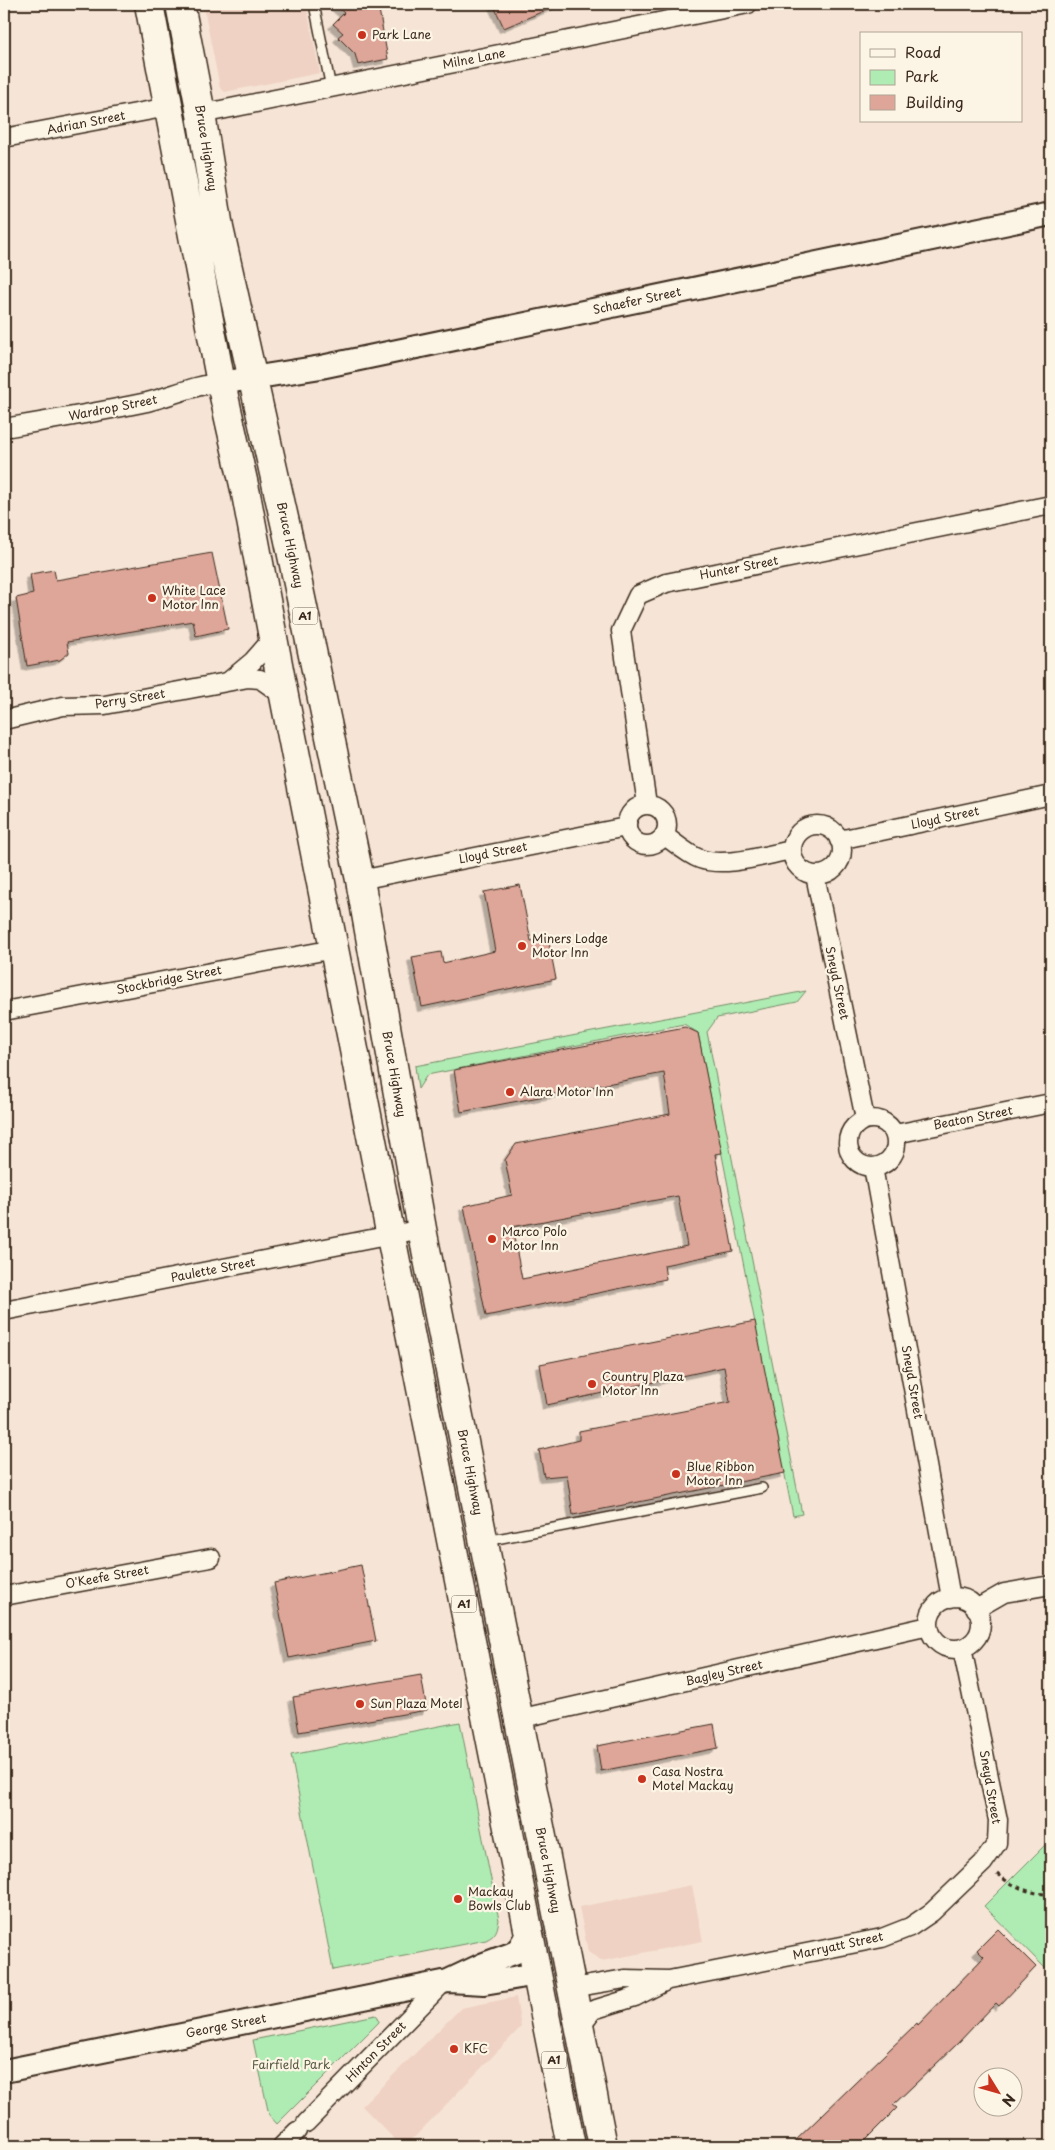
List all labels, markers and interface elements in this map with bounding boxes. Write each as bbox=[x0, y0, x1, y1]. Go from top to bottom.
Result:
place label: Park Lane bbox=[372, 25, 432, 43]
marker: Park Lane bbox=[356, 29, 368, 41]
legend bbox=[860, 32, 1022, 122]
text: Road bbox=[905, 40, 941, 63]
street label: Milne Lane bbox=[441, 43, 507, 73]
text: Park bbox=[905, 64, 939, 87]
text: Building bbox=[905, 90, 964, 113]
street label: Bruce Highway bbox=[191, 103, 223, 192]
street label: Adrian Street bbox=[45, 106, 127, 138]
street label: Schaefer Street bbox=[591, 282, 683, 318]
street label: Wardrop Street bbox=[67, 390, 159, 424]
street label: Bruce Highway bbox=[273, 500, 309, 589]
street label: Hunter Street bbox=[698, 551, 780, 583]
place label: White Lace Motor Inn bbox=[162, 581, 226, 613]
marker: White Lace Motor Inn bbox=[146, 592, 158, 604]
road number: A1 bbox=[292, 608, 318, 624]
street label: Perry Street bbox=[94, 684, 166, 712]
street label: Lloyd Street bbox=[909, 801, 981, 833]
street label: Lloyd Street bbox=[457, 837, 529, 867]
place label: Miners Lodge Motor Inn bbox=[532, 929, 608, 961]
marker: Miners Lodge Motor Inn bbox=[516, 940, 528, 952]
street label: Sneyd Street bbox=[821, 944, 855, 1021]
street label: Stockbridge Street bbox=[115, 960, 223, 998]
street label: Bruce Highway bbox=[379, 1029, 411, 1118]
place label: Alara Motor Inn bbox=[520, 1082, 614, 1100]
marker: Alara Motor Inn bbox=[504, 1086, 516, 1098]
street label: Beaton Street bbox=[932, 1100, 1014, 1134]
place label: Marco Polo Motor Inn bbox=[502, 1222, 567, 1254]
marker: Marco Polo Motor Inn bbox=[486, 1233, 498, 1245]
street label: Paulette Street bbox=[169, 1252, 257, 1286]
street label: Sneyd Street bbox=[898, 1343, 928, 1420]
place label: Country Plaza Motor Inn bbox=[602, 1367, 684, 1399]
marker: Country Plaza Motor Inn bbox=[586, 1378, 598, 1390]
street label: Bruce Highway bbox=[454, 1427, 488, 1516]
place label: Blue Ribbon Motor Inn bbox=[686, 1457, 754, 1489]
marker: Blue Ribbon Motor Inn bbox=[670, 1468, 682, 1480]
street label: O'Keefe Street bbox=[64, 1560, 150, 1592]
road number: A1 bbox=[452, 1596, 476, 1612]
street label: Bagley Street bbox=[683, 1654, 764, 1690]
place label: Sun Plaza Motel bbox=[370, 1694, 463, 1712]
marker: Sun Plaza Motel bbox=[354, 1698, 366, 1710]
street label: Sneyd Street bbox=[976, 1748, 1006, 1825]
place label: Casa Nostra Motel Mackay bbox=[652, 1762, 734, 1794]
marker: Casa Nostra Motel Mackay bbox=[636, 1773, 648, 1785]
street label: Bruce Highway bbox=[532, 1825, 566, 1914]
place label: Mackay Bowls Club bbox=[468, 1882, 531, 1914]
marker: Mackay Bowls Club bbox=[452, 1893, 464, 1905]
street label: Marryatt Street bbox=[791, 1927, 885, 1963]
street label: George Street bbox=[184, 2008, 268, 2042]
street label: Hinton Street bbox=[341, 2017, 410, 2086]
place label: KFC bbox=[464, 2039, 488, 2057]
marker: KFC bbox=[448, 2043, 460, 2055]
road number: A1 bbox=[542, 2052, 566, 2068]
park label: Fairfield Park bbox=[252, 2055, 330, 2073]
north arrow bbox=[972, 2068, 1022, 2118]
text: N bbox=[997, 2089, 1021, 2111]

